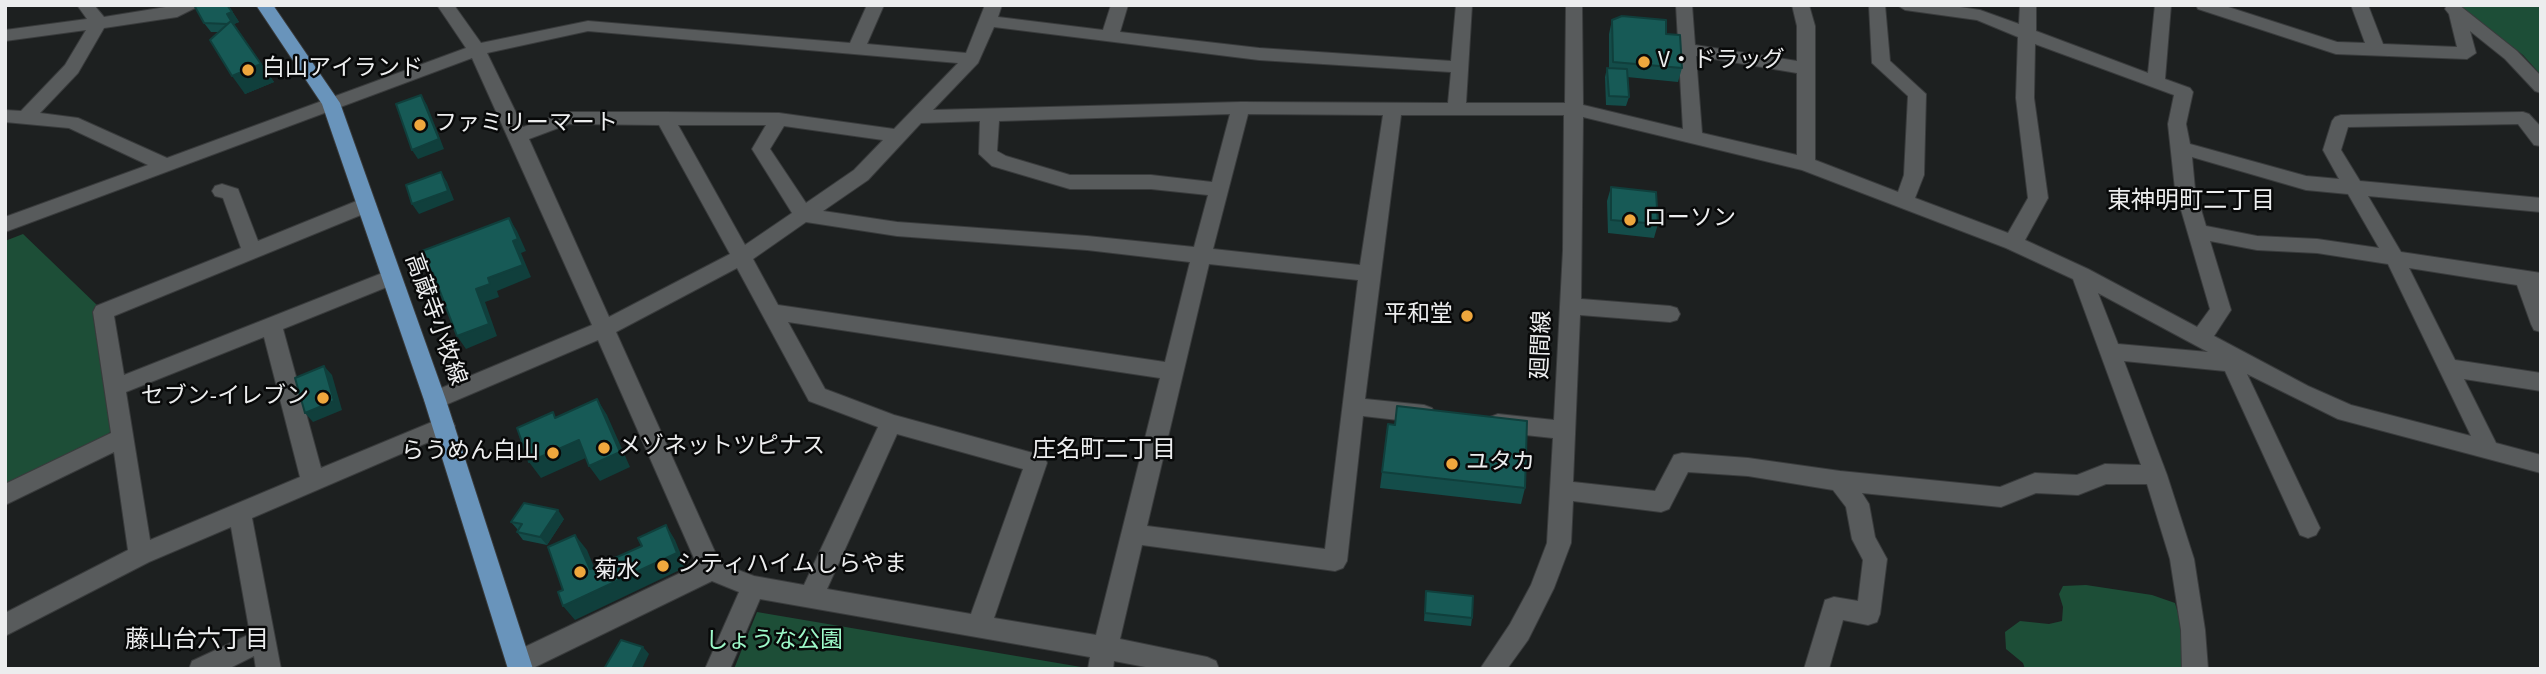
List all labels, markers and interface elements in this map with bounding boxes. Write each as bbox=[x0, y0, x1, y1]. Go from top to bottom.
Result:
place label: V・ドラッグ bbox=[1658, 48, 1785, 76]
marker: V・ドラッグ bbox=[1636, 54, 1652, 70]
place label: 白山アイランド bbox=[262, 56, 423, 84]
marker: 白山アイランド bbox=[240, 62, 256, 78]
place label: ファミリーマート bbox=[434, 111, 618, 139]
marker: ファミリーマート bbox=[412, 117, 428, 133]
district label: 東神明町二丁目 bbox=[2107, 189, 2275, 217]
place label: ローソン bbox=[1644, 206, 1736, 234]
marker: ローソン bbox=[1622, 212, 1638, 228]
street label: 高蔵寺小牧線 bbox=[397, 250, 471, 390]
place label: 平和堂 bbox=[1384, 302, 1453, 330]
marker: 平和堂 bbox=[1459, 308, 1475, 324]
street label: 廻間線 bbox=[1528, 310, 1558, 380]
place label: セブン-イレブン bbox=[141, 384, 309, 412]
marker: セブン-イレブン bbox=[315, 390, 331, 406]
place label: メゾネットツピナス bbox=[618, 434, 825, 462]
district label: 庄名町二丁目 bbox=[1032, 438, 1176, 466]
place label: らうめん白山 bbox=[401, 439, 539, 467]
marker: メゾネットツピナス bbox=[596, 440, 612, 456]
marker: らうめん白山 bbox=[545, 445, 561, 461]
place label: ユタカ bbox=[1466, 450, 1535, 478]
marker: ユタカ bbox=[1444, 456, 1460, 472]
place label: シティハイムしらやま bbox=[677, 552, 907, 580]
place label: 菊水 bbox=[594, 558, 640, 586]
marker: シティハイムしらやま bbox=[655, 558, 671, 574]
marker: 菊水 bbox=[572, 564, 588, 580]
district label: 藤山台六丁目 bbox=[125, 628, 269, 656]
park label: しょうな公園 bbox=[705, 628, 843, 656]

